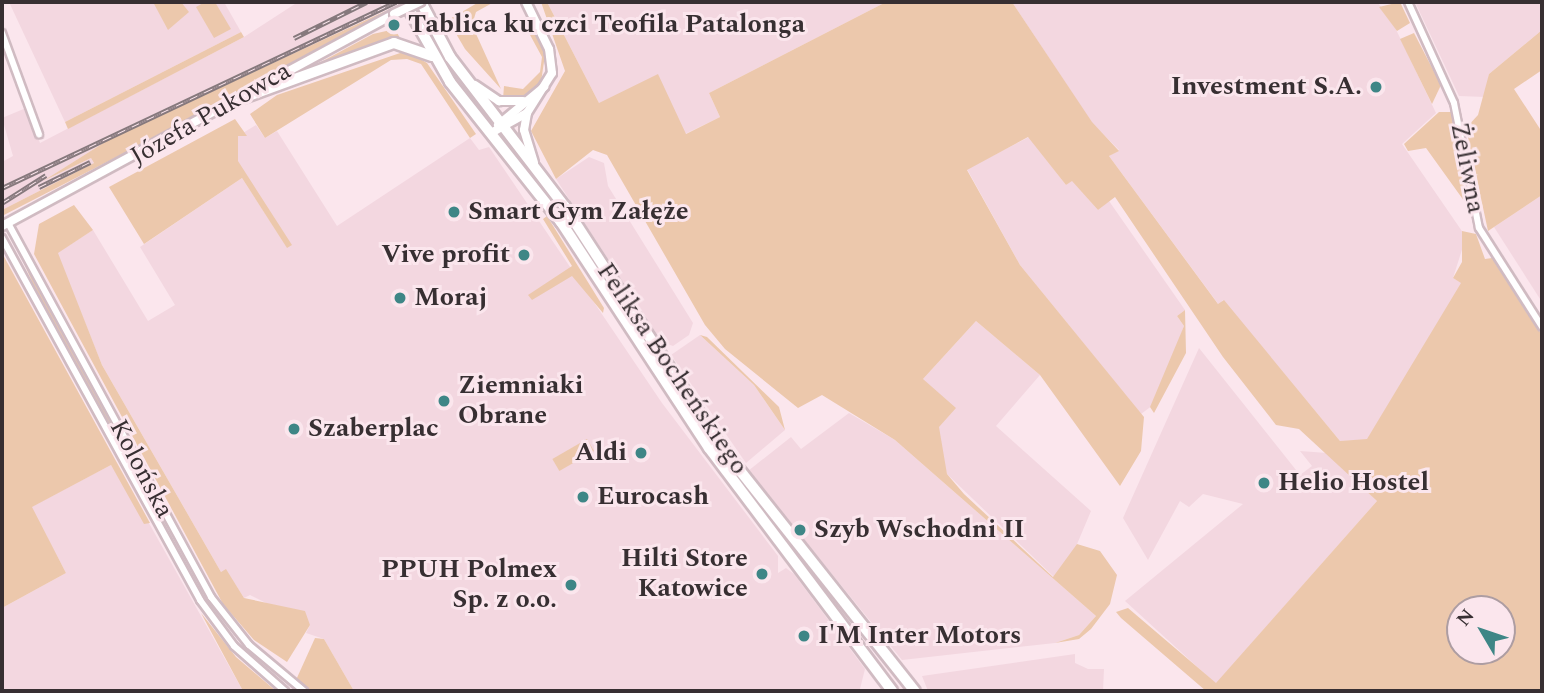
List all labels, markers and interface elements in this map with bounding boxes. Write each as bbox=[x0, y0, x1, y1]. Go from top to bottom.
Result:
place label: Tablica ku czci Teofila Patalonga bbox=[408, 9, 805, 41]
marker: Tablica ku czci Teofila Patalonga bbox=[386, 17, 402, 33]
street label: Józefa Pukowca bbox=[125, 55, 297, 173]
place label: Investment S.A. bbox=[1171, 71, 1362, 103]
marker: Investment S.A. bbox=[1368, 79, 1384, 95]
street label: Żeliwna bbox=[1443, 120, 1491, 216]
place label: Smart Gym Załęże bbox=[468, 196, 689, 228]
marker: Smart Gym Załęże bbox=[446, 204, 462, 220]
place label: Vive profit bbox=[381, 239, 510, 271]
marker: Vive profit bbox=[516, 247, 532, 263]
street label: Feliksa Bocheńskiego bbox=[590, 257, 754, 481]
place label: Moraj bbox=[414, 282, 487, 314]
marker: Moraj bbox=[392, 290, 408, 306]
place label: Ziemniaki Obrane bbox=[458, 370, 583, 432]
marker: Ziemniaki Obrane bbox=[436, 393, 452, 409]
place label: Szaberplac bbox=[308, 413, 439, 445]
street label: Kolońska bbox=[102, 414, 180, 524]
marker: Szaberplac bbox=[286, 421, 302, 437]
place label: Aldi bbox=[575, 437, 627, 469]
marker: Aldi bbox=[633, 445, 649, 461]
place label: Helio Hostel bbox=[1278, 467, 1429, 499]
marker: Helio Hostel bbox=[1256, 475, 1272, 491]
place label: Eurocash bbox=[597, 481, 709, 513]
marker: Eurocash bbox=[575, 489, 591, 505]
place label: Szyb Wschodni II bbox=[814, 514, 1024, 546]
marker: Szyb Wschodni II bbox=[792, 522, 808, 538]
place label: Hilti Store Katowice bbox=[621, 543, 748, 604]
place label: PPUH Polmex Sp. z o.o. bbox=[381, 554, 557, 616]
marker: Hilti Store Katowice bbox=[754, 566, 770, 582]
marker: PPUH Polmex Sp. z o.o. bbox=[563, 577, 579, 593]
north arrow bbox=[1446, 595, 1516, 665]
text: N bbox=[1450, 603, 1482, 633]
place label: I'M Inter Motors bbox=[818, 620, 1021, 652]
marker: I'M Inter Motors bbox=[796, 628, 812, 644]

